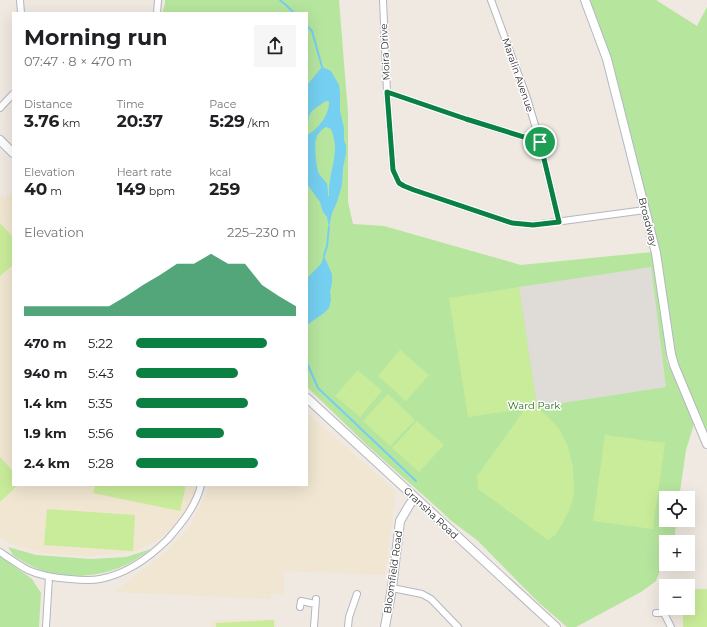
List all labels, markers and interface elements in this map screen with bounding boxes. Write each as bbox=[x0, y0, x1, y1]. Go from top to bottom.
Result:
street label: Moira Drive bbox=[377, 23, 393, 81]
text: Morning run bbox=[24, 24, 167, 51]
button: share bbox=[254, 25, 296, 67]
street label: Maralin Avenue bbox=[499, 36, 537, 114]
text: 07:47 · 8 × 470 m bbox=[24, 53, 132, 69]
text: Distance bbox=[24, 97, 72, 111]
text: Time bbox=[117, 97, 144, 111]
text: Pace bbox=[209, 97, 236, 111]
text: 3.76 bbox=[24, 111, 59, 131]
text: 20:37 bbox=[117, 111, 163, 131]
text: 5:29 bbox=[209, 111, 245, 131]
text: km bbox=[59, 116, 80, 130]
text: /km bbox=[245, 116, 270, 130]
pin bbox=[523, 125, 557, 159]
icon: arrive bbox=[529, 131, 551, 153]
text: Elevation bbox=[24, 165, 75, 179]
text: Heart rate bbox=[117, 165, 172, 179]
text: kcal bbox=[209, 165, 231, 179]
text: 40 bbox=[24, 179, 47, 199]
text: 149 bbox=[117, 179, 146, 199]
text: 259 bbox=[209, 179, 240, 199]
text: m bbox=[47, 184, 62, 198]
text: bpm bbox=[146, 184, 175, 198]
street label: Broadway bbox=[636, 196, 661, 248]
text: Elevation bbox=[24, 224, 84, 240]
text: 225–230 m bbox=[227, 224, 296, 240]
text: 470 m bbox=[24, 335, 66, 351]
text: 5:22 bbox=[88, 335, 113, 351]
text: 940 m bbox=[24, 365, 67, 381]
text: 5:43 bbox=[88, 365, 114, 381]
text: 1.4 km bbox=[24, 395, 67, 411]
text: 5:35 bbox=[88, 395, 113, 411]
park label: Ward Park bbox=[508, 399, 560, 412]
text: 1.9 km bbox=[24, 425, 67, 441]
text: 5:56 bbox=[88, 425, 113, 441]
text: 2.4 km bbox=[24, 455, 70, 471]
text: 5:28 bbox=[88, 455, 114, 471]
street label: Gransha Road bbox=[401, 484, 461, 542]
map controls bbox=[659, 491, 695, 615]
button: locate bbox=[659, 491, 695, 527]
street label: Bloomfield Road bbox=[381, 530, 405, 614]
button: + bbox=[659, 535, 695, 571]
button: − bbox=[659, 579, 695, 615]

